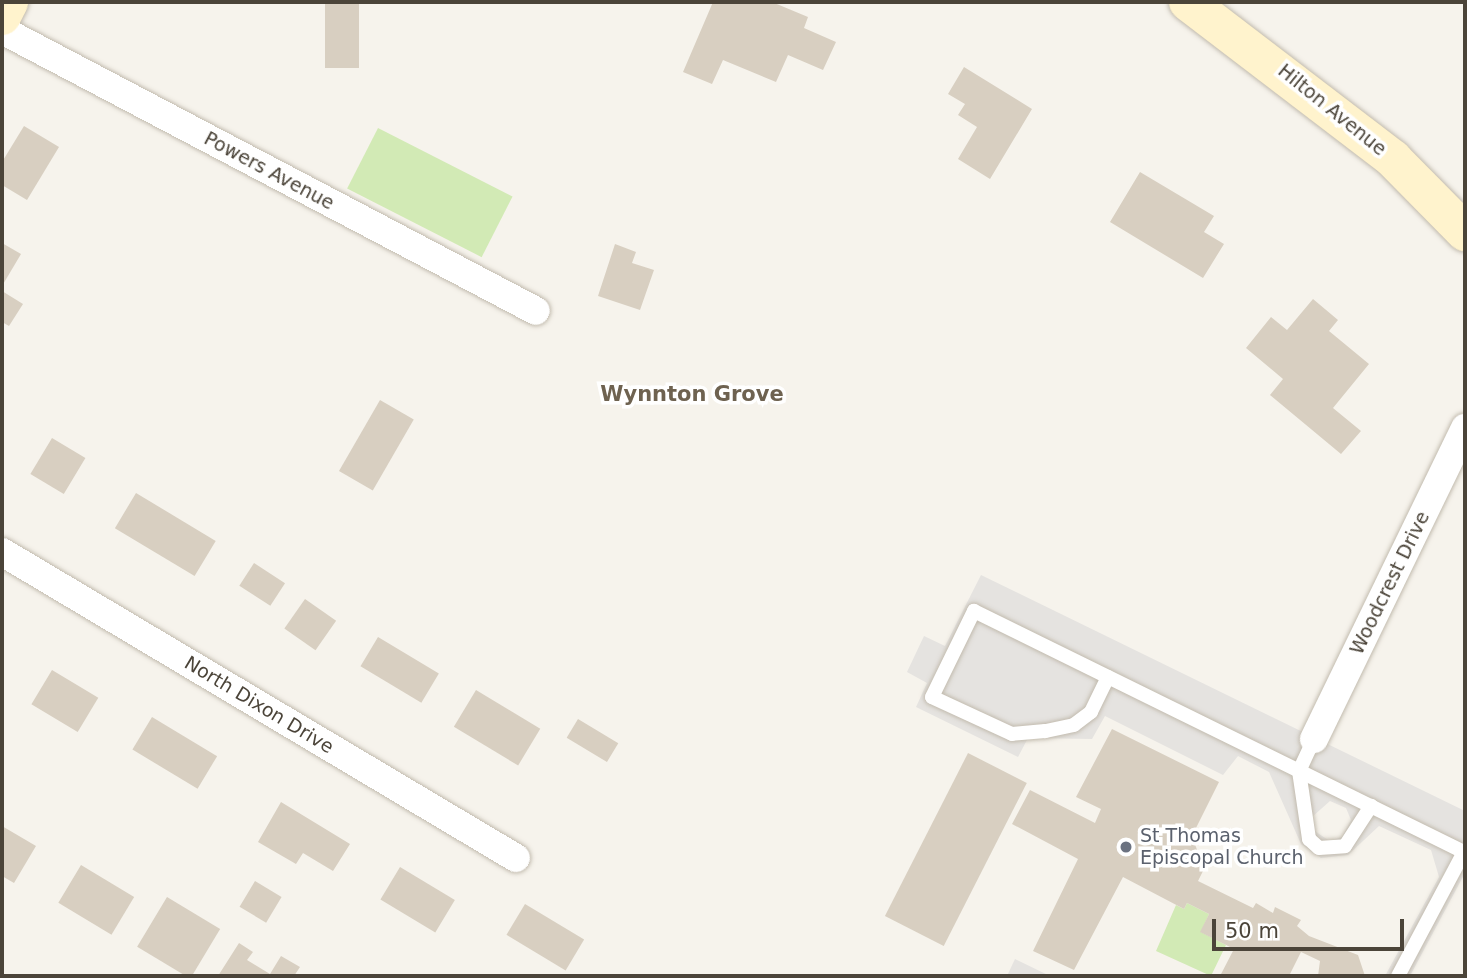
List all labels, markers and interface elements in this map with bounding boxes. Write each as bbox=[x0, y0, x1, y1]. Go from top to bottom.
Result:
street label: Hilton Avenue bbox=[1273, 59, 1391, 161]
street label: Powers Avenue bbox=[200, 127, 338, 215]
district label: Wynnton Grove bbox=[600, 381, 784, 407]
street label: Woodcrest Drive bbox=[1345, 508, 1435, 658]
street label: North Dixon Drive bbox=[180, 651, 338, 759]
place label: St Thomas Episcopal Church bbox=[1140, 825, 1304, 869]
marker: St Thomas Episcopal Church bbox=[1118, 839, 1134, 855]
scale bar bbox=[1215, 904, 1408, 948]
text: 50 m bbox=[1225, 919, 1279, 943]

